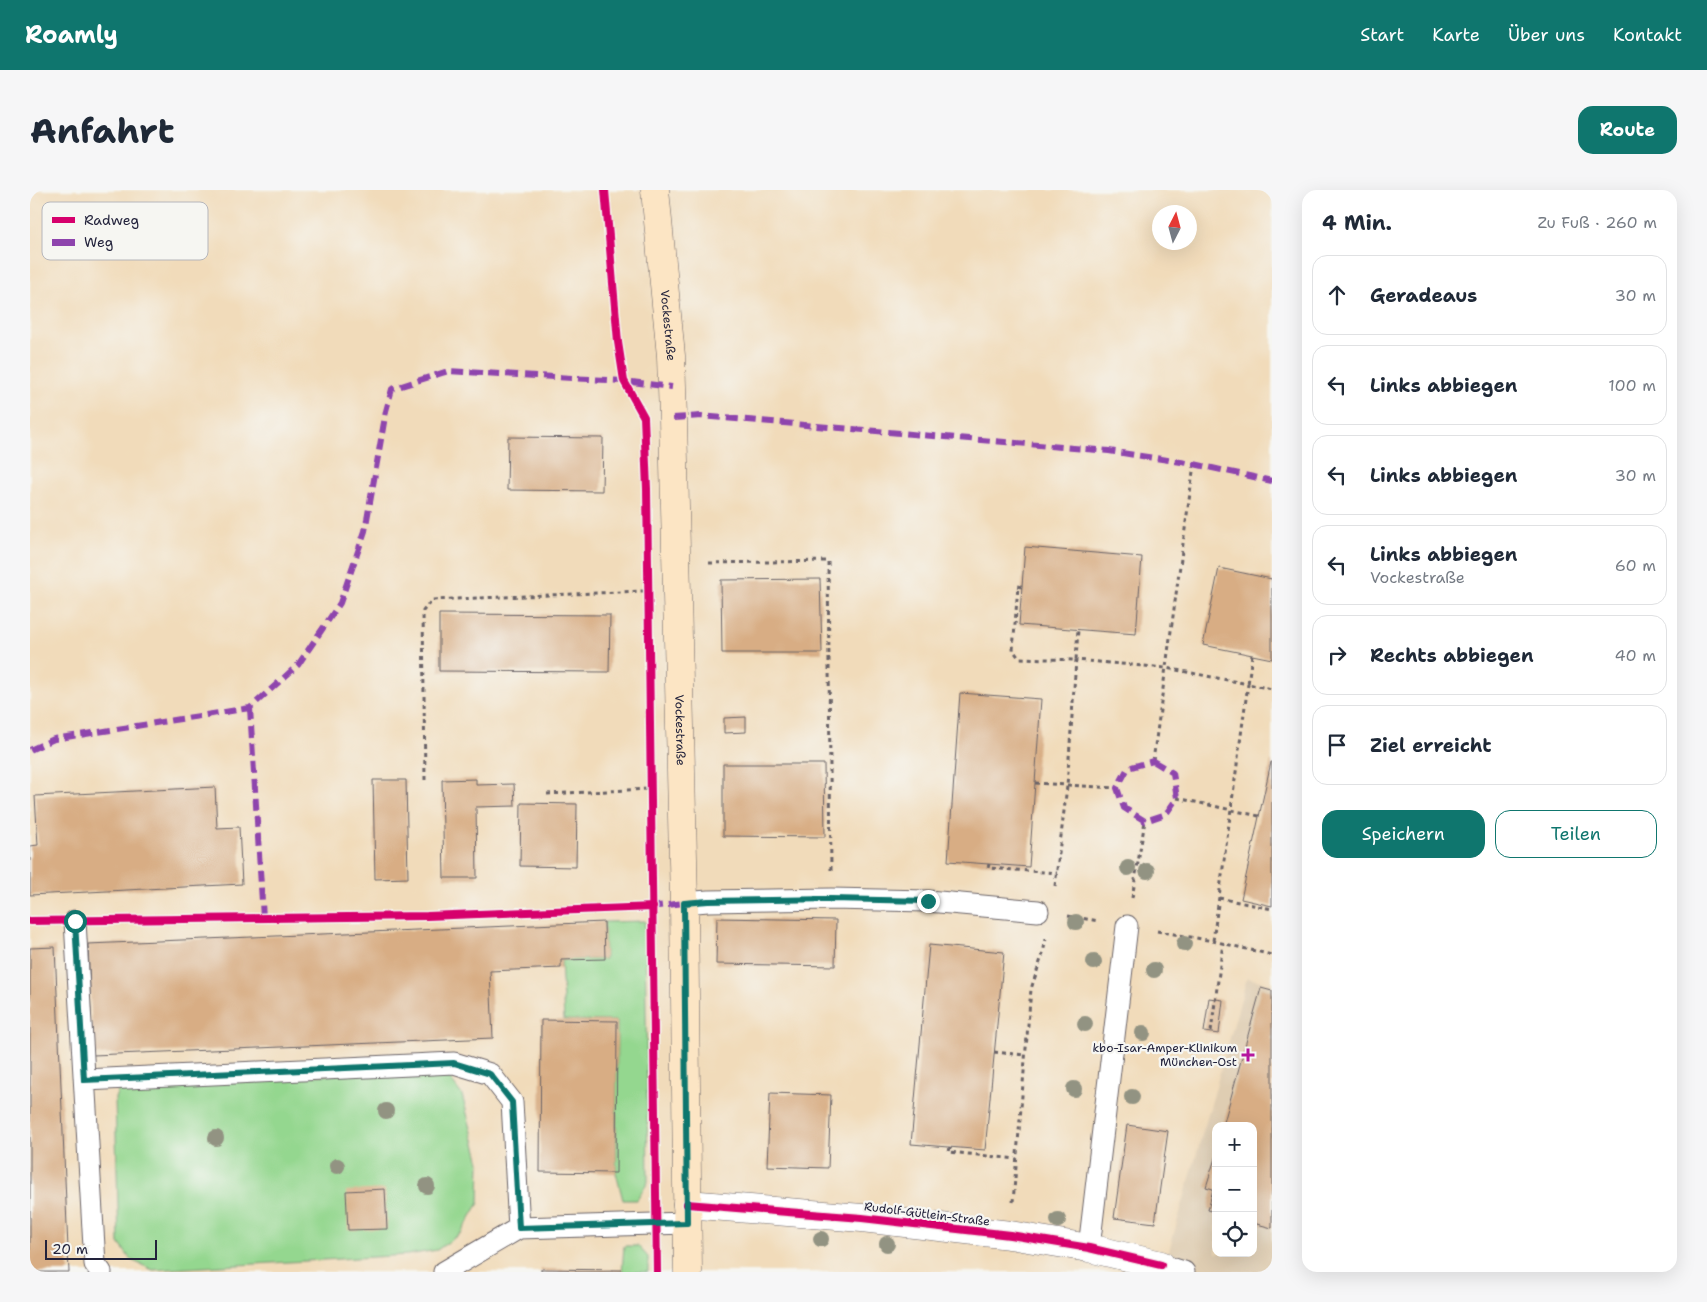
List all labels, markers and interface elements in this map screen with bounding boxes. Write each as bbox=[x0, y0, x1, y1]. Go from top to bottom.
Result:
text: Roamly bbox=[25, 19, 118, 51]
text: Start bbox=[1360, 23, 1404, 47]
text: Karte bbox=[1432, 23, 1480, 47]
text: Über uns bbox=[1508, 23, 1585, 47]
text: Kontakt bbox=[1613, 23, 1682, 47]
button: Route bbox=[1578, 106, 1677, 154]
text: Anfahrt bbox=[30, 107, 174, 154]
legend bbox=[42, 202, 208, 260]
north arrow bbox=[1152, 205, 1197, 250]
text: 4 Min. bbox=[1322, 209, 1392, 237]
text: Radweg bbox=[84, 211, 139, 229]
text: Zu Fuß · 260 m bbox=[1538, 212, 1657, 233]
text: Weg bbox=[84, 233, 113, 251]
icon: ahead bbox=[1323, 281, 1351, 309]
text: Geradeaus bbox=[1370, 283, 1477, 308]
text: 30 m bbox=[1615, 285, 1656, 306]
street label: Vockestraße bbox=[657, 289, 679, 361]
icon: left bbox=[1323, 371, 1351, 399]
text: Links abbiegen bbox=[1370, 373, 1517, 398]
text: 100 m bbox=[1608, 375, 1656, 396]
icon: left bbox=[1323, 461, 1351, 489]
text: Links abbiegen bbox=[1370, 463, 1517, 488]
text: 30 m bbox=[1615, 465, 1656, 486]
text: Links abbiegen bbox=[1370, 542, 1517, 567]
icon: left bbox=[1323, 551, 1351, 579]
text: 60 m bbox=[1615, 555, 1656, 576]
text: Vockestraße bbox=[1370, 567, 1465, 588]
icon: right bbox=[1323, 641, 1351, 669]
text: Rechts abbiegen bbox=[1370, 643, 1534, 668]
text: 40 m bbox=[1614, 645, 1656, 666]
street label: Vockestraße bbox=[671, 694, 689, 766]
icon: arrive bbox=[1323, 731, 1351, 759]
text: Ziel erreicht bbox=[1370, 733, 1491, 758]
button: Speichern bbox=[1322, 810, 1485, 858]
button: Teilen bbox=[1495, 810, 1657, 858]
route end bbox=[917, 890, 940, 913]
route start bbox=[64, 910, 87, 933]
place label: kbo-Isar-Amper-Klinikum München-Ost bbox=[1092, 1040, 1237, 1070]
marker: kbo-Isar-Amper-Klinikum München-Ost bbox=[1241, 1048, 1255, 1062]
map controls bbox=[1212, 1122, 1257, 1257]
button: + bbox=[1212, 1122, 1257, 1167]
button: − bbox=[1212, 1167, 1257, 1212]
street label: Rudolf-Gütlein-Straße bbox=[863, 1198, 991, 1230]
button: locate bbox=[1212, 1212, 1257, 1257]
scale bar bbox=[45, 1237, 158, 1260]
text: 20 m bbox=[52, 1240, 88, 1258]

